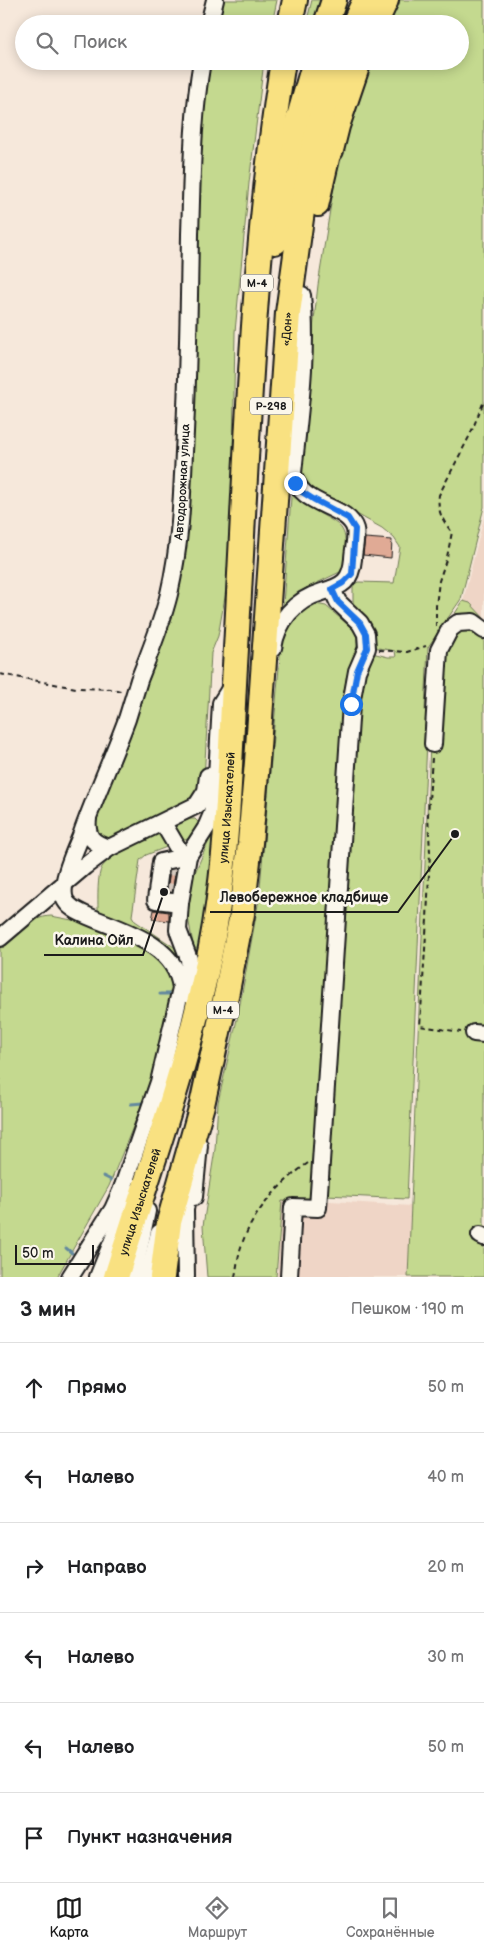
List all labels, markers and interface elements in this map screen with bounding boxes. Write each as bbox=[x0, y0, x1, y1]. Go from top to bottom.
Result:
search box bbox=[15, 15, 469, 70]
icon: search bbox=[33, 29, 61, 57]
text: Поиск bbox=[73, 31, 127, 54]
road number: М-4 bbox=[241, 274, 273, 292]
street label: «Дон» bbox=[279, 311, 296, 347]
road number: Р-298 bbox=[250, 398, 292, 414]
street label: Автодорожная улица bbox=[171, 423, 193, 542]
route end bbox=[284, 472, 307, 495]
route start bbox=[340, 693, 363, 716]
street label: улица Изыскателей bbox=[216, 752, 239, 864]
callout: Левобережное кладбище bbox=[210, 883, 398, 912]
text: Левобережное кладбище bbox=[219, 889, 389, 906]
callout: Калина Ойл bbox=[44, 926, 143, 955]
text: Калина Ойл bbox=[54, 932, 134, 949]
road number: М-4 bbox=[207, 1002, 239, 1018]
street label: улица Изыскателей bbox=[116, 1146, 165, 1257]
scale bar bbox=[15, 1242, 94, 1265]
text: 50 m bbox=[22, 1245, 54, 1262]
text: 3 мин bbox=[20, 1297, 76, 1322]
text: Пешком · 190 m bbox=[351, 1300, 464, 1319]
icon: ahead bbox=[20, 1374, 48, 1402]
text: Прямо bbox=[67, 1376, 127, 1399]
text: 50 m bbox=[428, 1378, 464, 1397]
icon: left bbox=[20, 1464, 48, 1492]
text: Налево bbox=[67, 1466, 134, 1489]
text: 40 m bbox=[427, 1468, 464, 1487]
icon: right bbox=[20, 1554, 48, 1582]
text: Направо bbox=[67, 1556, 147, 1579]
text: 20 m bbox=[428, 1558, 464, 1577]
icon: left bbox=[20, 1644, 48, 1672]
text: Налево bbox=[67, 1646, 134, 1669]
text: 30 m bbox=[427, 1648, 464, 1667]
icon: left bbox=[20, 1734, 48, 1762]
text: Налево bbox=[67, 1736, 134, 1759]
text: 50 m bbox=[428, 1738, 464, 1757]
icon: arrive bbox=[20, 1824, 48, 1852]
text: Пункт назначения bbox=[67, 1826, 232, 1849]
tab: Карта bbox=[49, 1894, 89, 1941]
tab: Маршрут bbox=[188, 1894, 247, 1941]
tab: Сохранённые bbox=[346, 1894, 435, 1941]

